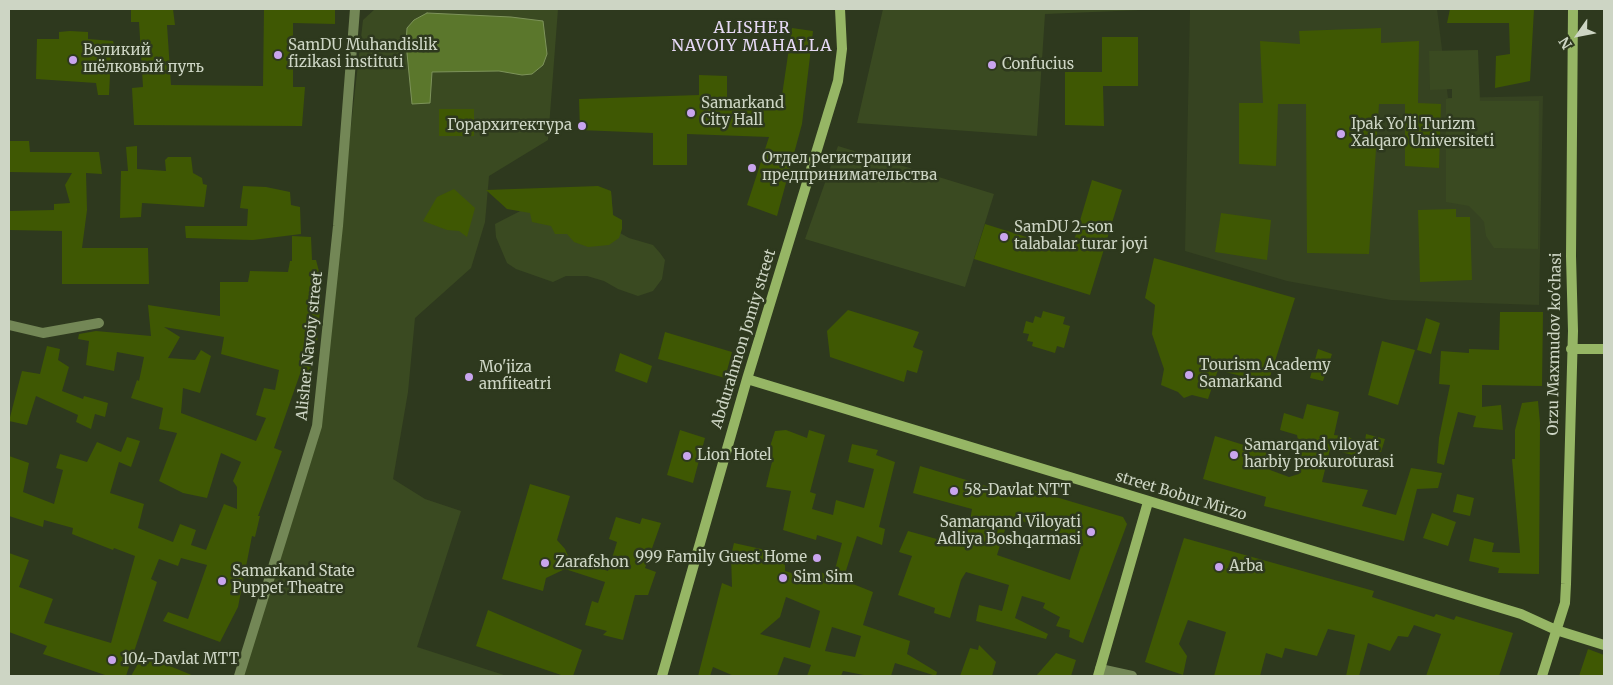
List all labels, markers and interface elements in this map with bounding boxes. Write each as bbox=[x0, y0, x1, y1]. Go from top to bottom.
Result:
north arrow bbox=[1553, 10, 1603, 60]
district label: ALISHER NAVOIY MAHALLA bbox=[670, 18, 834, 56]
text: N bbox=[1555, 34, 1576, 53]
place label: SamDU Muhandislik fizikasi instituti bbox=[288, 37, 438, 72]
place label: Великий шёлковый путь bbox=[83, 42, 204, 77]
marker: SamDU Muhandislik fizikasi instituti bbox=[272, 49, 284, 61]
marker: Великий шёлковый путь bbox=[67, 54, 79, 66]
place label: Confucius bbox=[1002, 56, 1074, 74]
marker: Confucius bbox=[986, 59, 998, 71]
place label: Samarkand City Hall bbox=[701, 95, 784, 130]
marker: Samarkand City Hall bbox=[685, 107, 697, 119]
place label: Ipak Yo'li Turizm Xalqaro Universiteti bbox=[1351, 116, 1494, 151]
place label: Горархитектура bbox=[447, 117, 572, 135]
marker: Горархитектура bbox=[576, 120, 588, 132]
marker: Ipak Yo'li Turizm Xalqaro Universiteti bbox=[1335, 128, 1347, 140]
place label: Отдел регистрации предпринимательства bbox=[762, 150, 937, 185]
marker: Отдел регистрации предпринимательства bbox=[746, 162, 758, 174]
place label: SamDU 2-son talabalar turar joyi bbox=[1014, 219, 1148, 254]
marker: SamDU 2-son talabalar turar joyi bbox=[998, 231, 1010, 243]
street label: Abdurahmon Jomiy street bbox=[708, 247, 780, 431]
street label: Orzu Maxmudov ko'chasi bbox=[1544, 253, 1566, 435]
street label: Alisher Navoiy street bbox=[293, 270, 327, 422]
place label: Tourism Academy Samarkand bbox=[1199, 357, 1331, 392]
place label: Mo'jiza amfiteatri bbox=[479, 359, 551, 394]
marker: Tourism Academy Samarkand bbox=[1183, 369, 1195, 381]
marker: Mo'jiza amfiteatri bbox=[463, 371, 475, 383]
place label: Samarqand viloyat harbiy prokuroturasi bbox=[1244, 437, 1394, 472]
place label: Lion Hotel bbox=[697, 447, 772, 465]
marker: Samarqand viloyat harbiy prokuroturasi bbox=[1228, 449, 1240, 461]
marker: Lion Hotel bbox=[681, 450, 693, 462]
street label: street Bobur Mirzo bbox=[1113, 467, 1249, 525]
place label: 58-Davlat NTT bbox=[964, 482, 1071, 500]
marker: 58-Davlat NTT bbox=[948, 485, 960, 497]
place label: Samarqand Viloyati Adliya Boshqarmasi bbox=[937, 514, 1081, 549]
marker: Samarqand Viloyati Adliya Boshqarmasi bbox=[1085, 526, 1097, 538]
place label: 999 Family Guest Home bbox=[635, 549, 807, 567]
marker: 999 Family Guest Home bbox=[811, 552, 823, 564]
place label: Zarafshon bbox=[555, 554, 629, 572]
marker: Zarafshon bbox=[539, 557, 551, 569]
place label: Arba bbox=[1229, 558, 1263, 576]
marker: Arba bbox=[1213, 561, 1225, 573]
place label: Samarkand State Puppet Theatre bbox=[232, 563, 355, 598]
place label: Sim Sim bbox=[793, 569, 853, 587]
marker: Sim Sim bbox=[777, 572, 789, 584]
marker: Samarkand State Puppet Theatre bbox=[216, 575, 228, 587]
place label: 104-Davlat MTT bbox=[122, 651, 239, 669]
marker: 104-Davlat MTT bbox=[106, 654, 118, 666]

